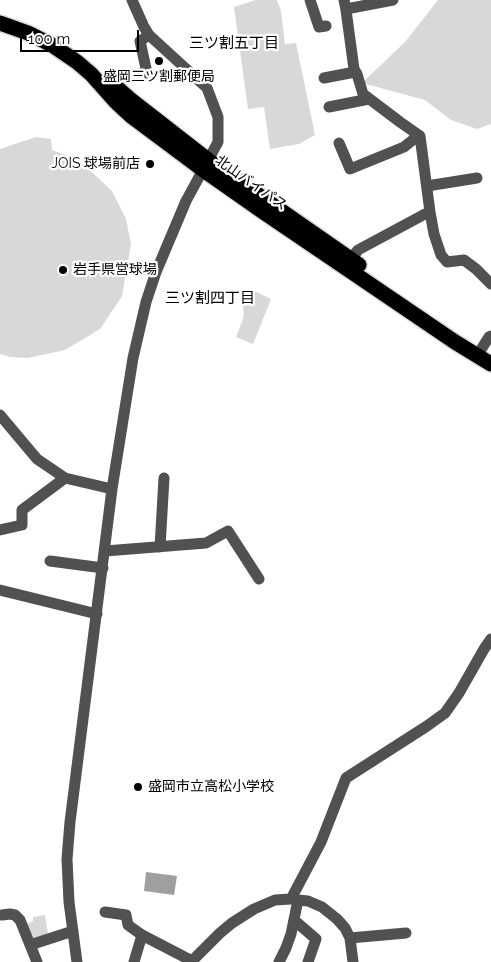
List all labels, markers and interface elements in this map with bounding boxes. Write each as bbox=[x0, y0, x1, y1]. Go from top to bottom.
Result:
scale bar bbox=[22, 20, 141, 52]
text: 100 m bbox=[28, 30, 70, 48]
district label: 三ツ割五丁目 bbox=[189, 34, 279, 52]
marker: 盛岡三ツ割郵便局 bbox=[153, 55, 165, 67]
place label: 盛岡三ツ割郵便局 bbox=[103, 69, 215, 85]
street label: 北山バイパス bbox=[212, 152, 290, 214]
place label: JOIS 球場前店 bbox=[51, 156, 140, 172]
marker: JOIS 球場前店 bbox=[144, 158, 156, 170]
place label: 岩手県営球場 bbox=[73, 262, 157, 278]
marker: 岩手県営球場 bbox=[57, 264, 69, 276]
district label: 三ツ割四丁目 bbox=[165, 289, 255, 307]
place label: 盛岡市立高松小学校 bbox=[148, 779, 274, 795]
marker: 盛岡市立高松小学校 bbox=[132, 781, 144, 793]

